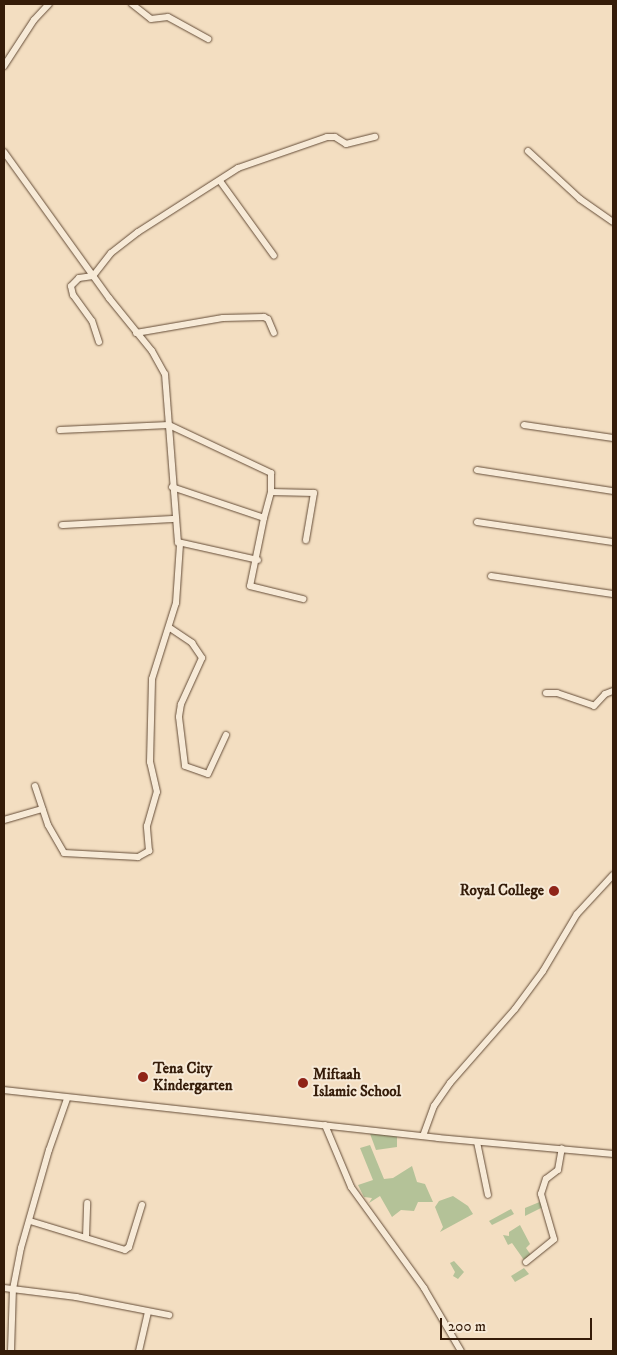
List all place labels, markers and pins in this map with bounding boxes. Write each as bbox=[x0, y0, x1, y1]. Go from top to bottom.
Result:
place label: Royal College bbox=[460, 882, 544, 900]
marker: Royal College bbox=[548, 885, 560, 897]
place label: Tena City Kindergarten bbox=[153, 1059, 233, 1094]
place label: Miftaah Islamic School bbox=[313, 1065, 401, 1100]
marker: Tena City Kindergarten bbox=[137, 1071, 149, 1083]
marker: Miftaah Islamic School bbox=[297, 1077, 309, 1089]

